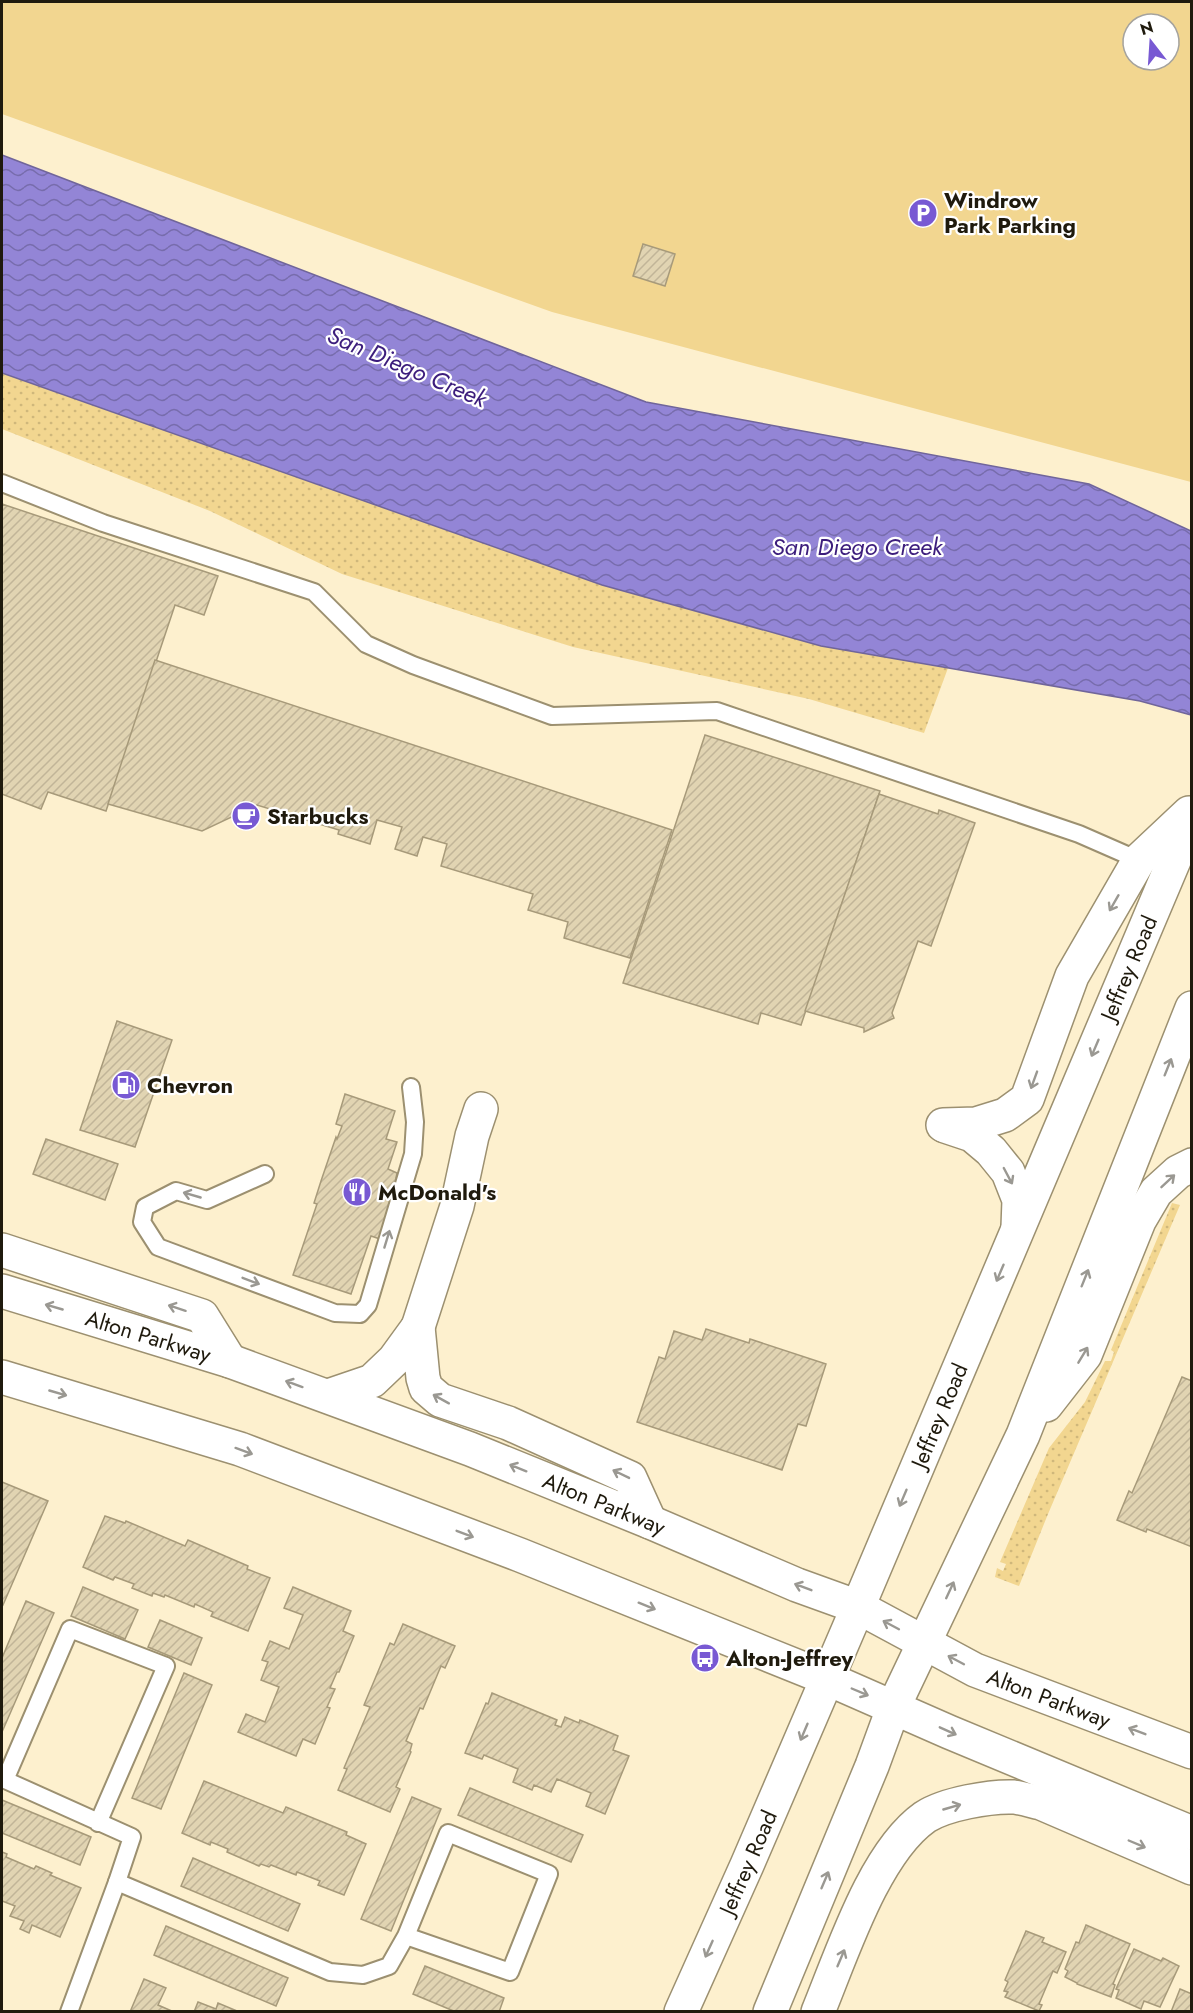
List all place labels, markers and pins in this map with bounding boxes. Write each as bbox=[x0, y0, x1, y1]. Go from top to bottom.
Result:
place label: Windrow Park Parking bbox=[944, 184, 1076, 241]
parking icon: Windrow Park Parking bbox=[907, 197, 939, 229]
cafe icon: Starbucks bbox=[230, 800, 262, 832]
place label: Starbucks bbox=[267, 800, 368, 832]
fuel station icon: Chevron bbox=[110, 1069, 142, 1101]
place label: Chevron bbox=[147, 1069, 233, 1101]
restaurant icon: McDonald's bbox=[341, 1176, 373, 1208]
place label: McDonald's bbox=[378, 1176, 496, 1208]
bus stop icon: Alton-Jeffrey bbox=[689, 1642, 721, 1674]
place label: Alton-Jeffrey bbox=[725, 1642, 854, 1674]

